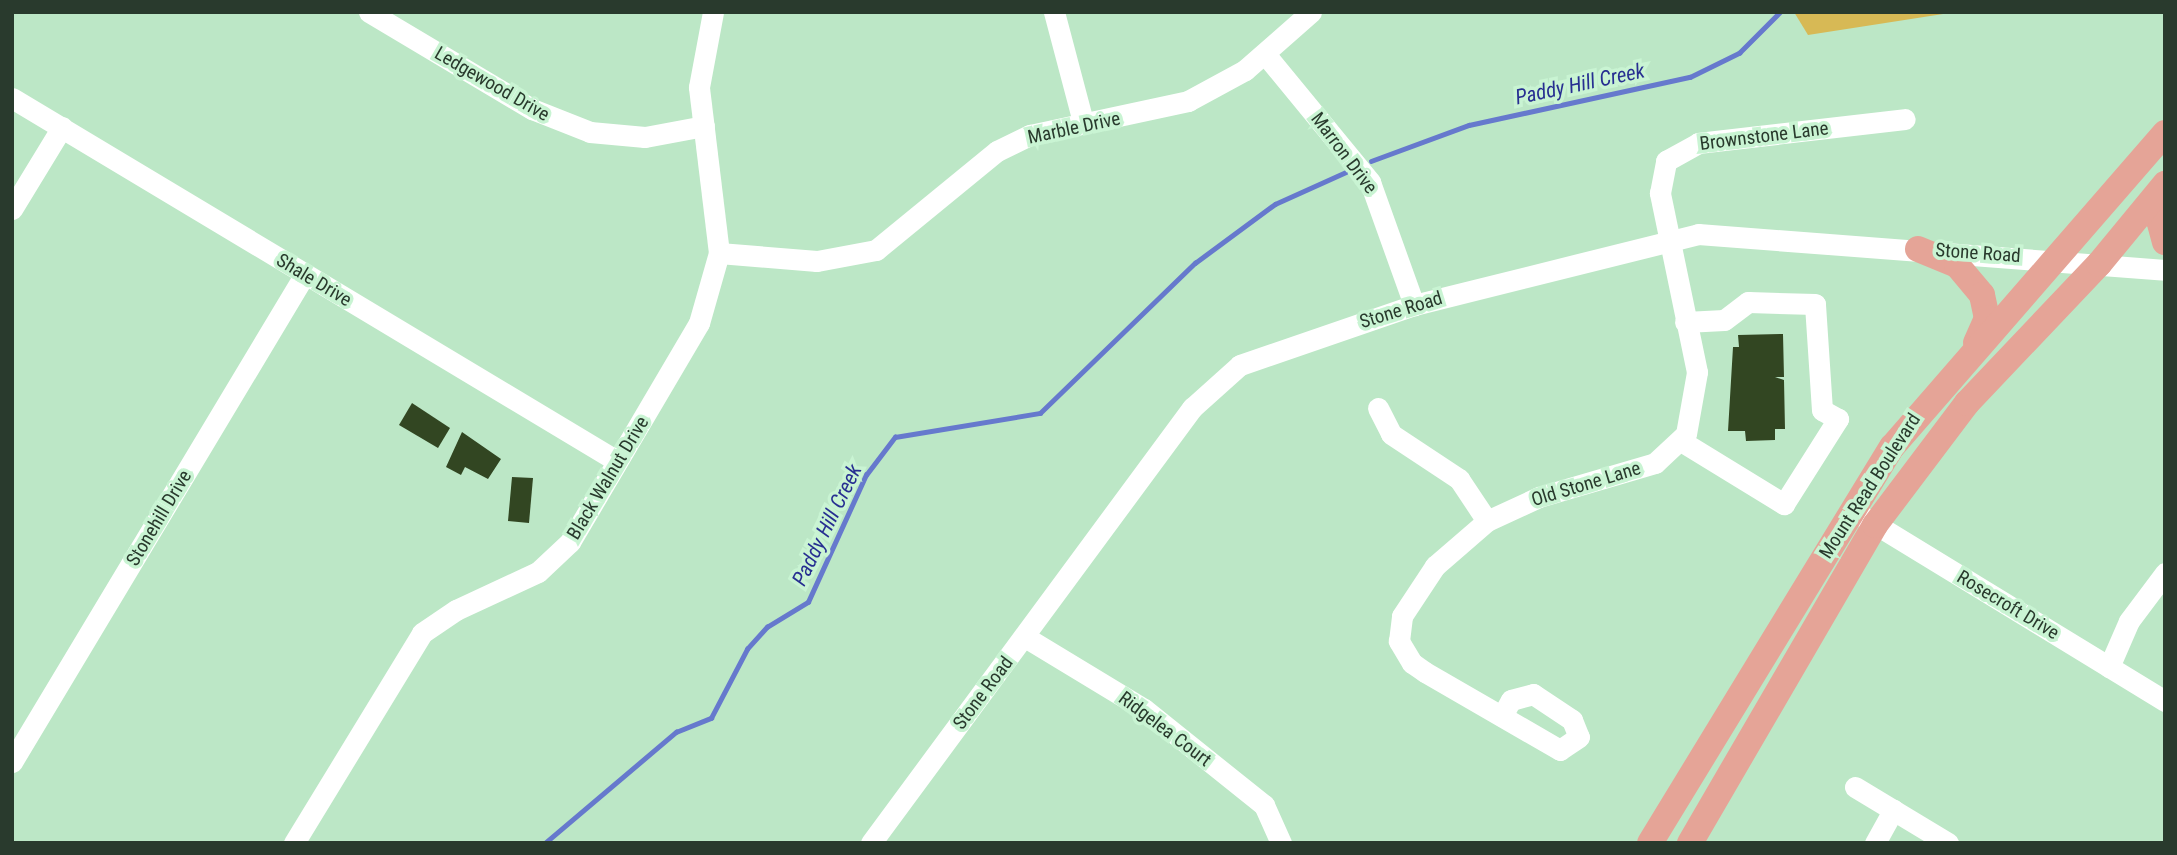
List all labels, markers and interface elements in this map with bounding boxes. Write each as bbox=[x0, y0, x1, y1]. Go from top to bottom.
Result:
street label: Ledgewood Drive bbox=[431, 42, 553, 126]
water label: Paddy Hill Creek bbox=[1513, 58, 1647, 110]
street label: Marble Drive bbox=[1026, 107, 1122, 149]
street label: Marron Drive bbox=[1306, 108, 1382, 198]
street label: Brownstone Lane bbox=[1698, 117, 1830, 155]
street label: Stone Road bbox=[1935, 239, 2021, 267]
street label: Shale Drive bbox=[272, 249, 356, 311]
street label: Stone Road bbox=[1357, 287, 1445, 333]
street label: Mount Read Boulevard bbox=[1815, 409, 1925, 563]
street label: Black Walnut Drive bbox=[562, 412, 654, 544]
street label: Old Stone Lane bbox=[1529, 457, 1643, 511]
water label: Paddy Hill Creek bbox=[787, 460, 867, 590]
street label: Stonehill Drive bbox=[122, 466, 196, 570]
street label: Rosecroft Drive bbox=[1953, 566, 2063, 644]
street label: Stone Road bbox=[948, 652, 1018, 734]
street label: Ridgelea Court bbox=[1114, 687, 1216, 771]

